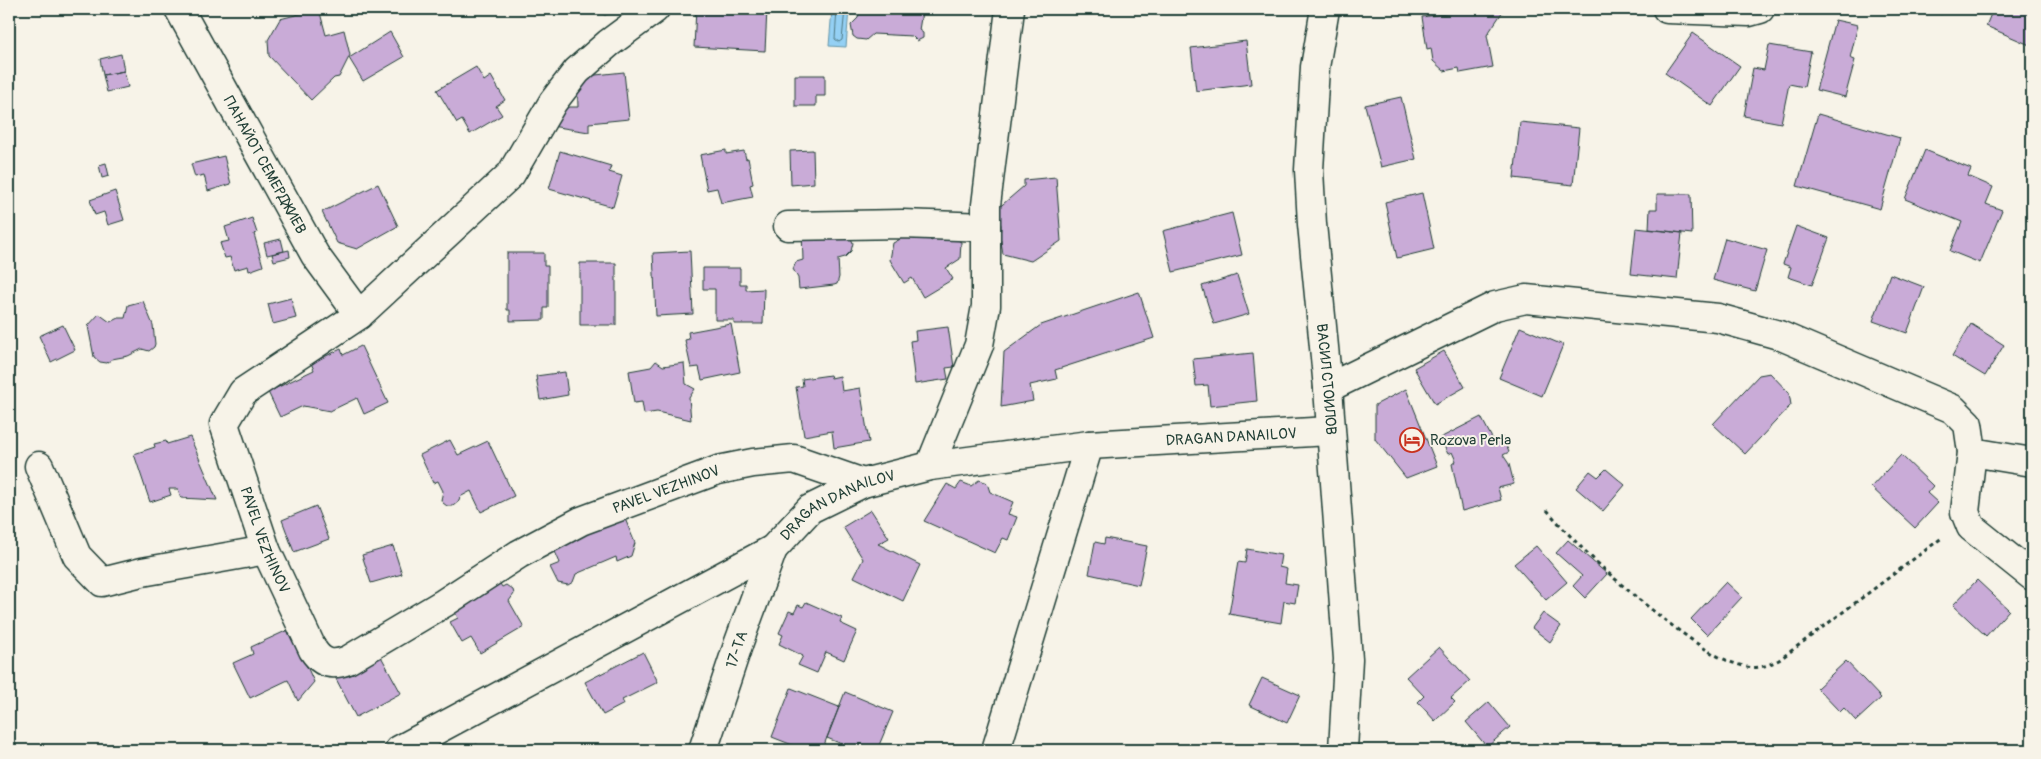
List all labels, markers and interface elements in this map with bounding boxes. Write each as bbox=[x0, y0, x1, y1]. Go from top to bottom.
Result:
street label: ПАНАЙОТ СЕМЕРДЖИЕВ bbox=[219, 92, 311, 237]
street label: ВАСИЛ СТОИЛОВ bbox=[1312, 322, 1341, 436]
street label: DRAGAN DANAILOV bbox=[1165, 423, 1297, 450]
hotel icon: Rozova Perla bbox=[1399, 427, 1425, 453]
place label: Rozova Perla bbox=[1430, 431, 1511, 450]
street label: PAVEL VEZHINOV bbox=[610, 461, 722, 518]
street label: DRAGAN DANAILOV bbox=[776, 466, 897, 545]
street label: PAVEL VEZHINOV bbox=[236, 484, 294, 596]
street label: 17-ТА bbox=[721, 628, 752, 671]

